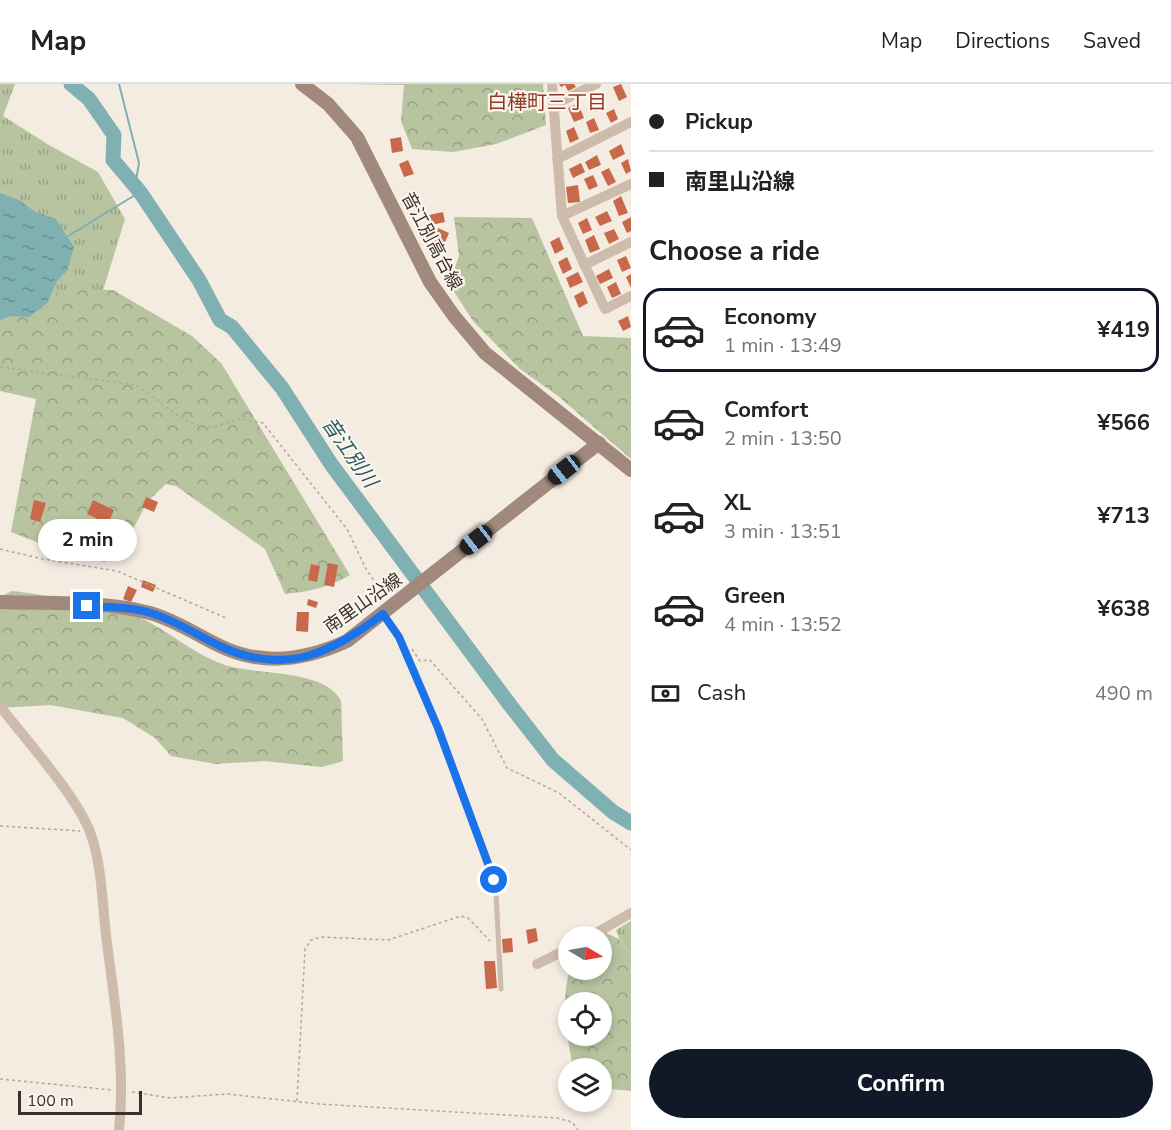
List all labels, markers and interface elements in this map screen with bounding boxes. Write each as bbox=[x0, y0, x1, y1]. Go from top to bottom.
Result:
text: Map bbox=[30, 22, 86, 60]
text: Map bbox=[881, 27, 922, 55]
text: Directions bbox=[955, 27, 1050, 55]
text: Saved bbox=[1083, 27, 1141, 55]
district label: 白樺町三丁目 bbox=[487, 89, 607, 116]
text: Pickup bbox=[685, 107, 753, 137]
text: 南里山沿線 bbox=[685, 167, 795, 197]
street label: 音江別高台線 bbox=[396, 188, 468, 294]
text: Choose a ride bbox=[649, 233, 820, 270]
text: Economy bbox=[724, 302, 816, 332]
icon: car bbox=[652, 303, 706, 357]
text: ¥419 bbox=[1097, 315, 1150, 345]
text: 1 min · 13:49 bbox=[724, 332, 842, 359]
text: Comfort bbox=[724, 395, 808, 425]
icon: car bbox=[652, 396, 706, 450]
text: ¥566 bbox=[1097, 408, 1150, 438]
water label: 音江別川 bbox=[316, 412, 385, 494]
text: 2 min · 13:50 bbox=[724, 425, 842, 452]
car bbox=[544, 452, 584, 488]
text: XL bbox=[724, 488, 751, 518]
icon: car bbox=[652, 489, 706, 543]
text: ¥713 bbox=[1097, 501, 1150, 531]
text: 3 min · 13:51 bbox=[724, 518, 842, 545]
callout: 2 min bbox=[38, 519, 136, 561]
car bbox=[456, 522, 496, 558]
text: 2 min bbox=[62, 526, 113, 553]
street label: 南里山沿線 bbox=[319, 567, 407, 639]
text: Green bbox=[724, 581, 785, 611]
icon: car bbox=[652, 582, 706, 636]
route end bbox=[73, 592, 100, 619]
text: ¥638 bbox=[1097, 594, 1150, 624]
text: 4 min · 13:52 bbox=[724, 611, 842, 638]
icon: cash bbox=[649, 677, 682, 710]
text: Cash bbox=[697, 678, 746, 708]
text: 490 m bbox=[1095, 680, 1153, 707]
route start bbox=[480, 866, 507, 893]
north arrow bbox=[558, 926, 612, 980]
map controls bbox=[558, 926, 612, 1112]
button: locate bbox=[558, 992, 612, 1046]
button: Confirm bbox=[649, 1049, 1153, 1118]
button: layers bbox=[558, 1058, 612, 1112]
scale bar bbox=[18, 1088, 142, 1116]
text: 100 m bbox=[27, 1090, 74, 1112]

